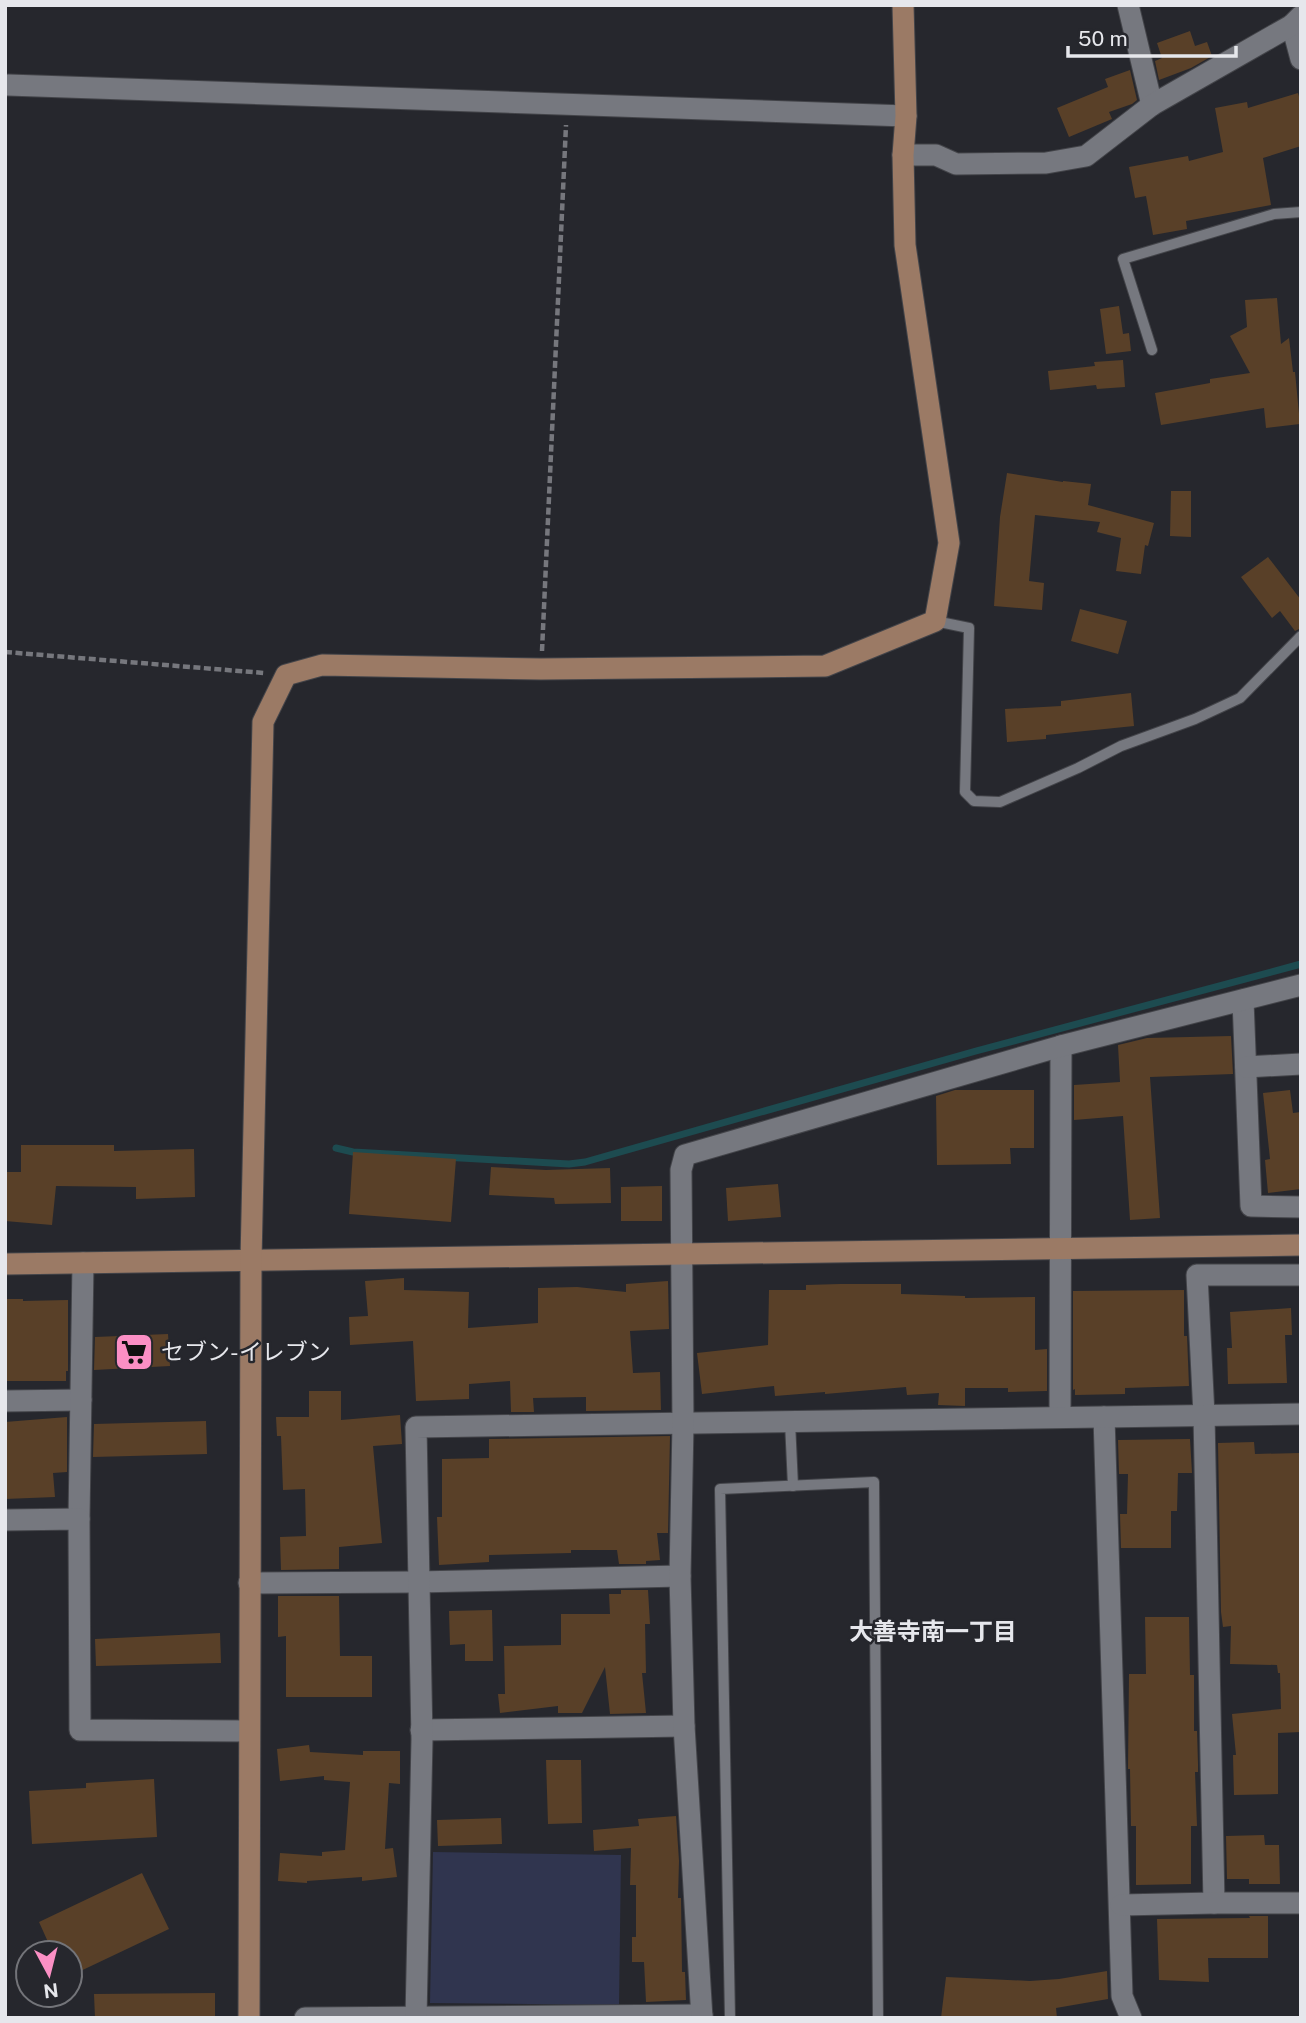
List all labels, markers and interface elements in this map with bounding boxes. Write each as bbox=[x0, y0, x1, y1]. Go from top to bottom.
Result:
scale bar bbox=[1068, 14, 1236, 58]
text: 50 m bbox=[1078, 26, 1128, 51]
supermarket icon: セブン-イレブン bbox=[113, 1331, 155, 1373]
place label: セブン-イレブン bbox=[161, 1338, 331, 1365]
district label: 大善寺南一丁目 bbox=[849, 1617, 1017, 1645]
north arrow bbox=[14, 1939, 84, 2009]
text: N bbox=[42, 1979, 60, 2003]

